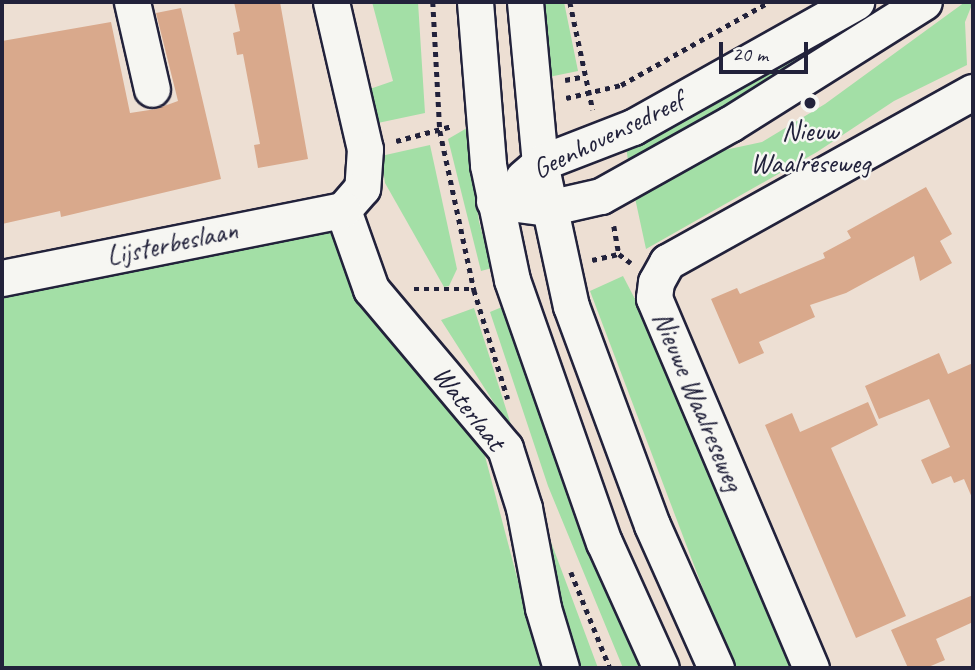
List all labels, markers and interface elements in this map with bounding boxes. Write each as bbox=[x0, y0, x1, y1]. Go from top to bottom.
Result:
scale bar bbox=[723, 28, 812, 72]
text: 20 m bbox=[732, 41, 768, 67]
street label: Geenhovensedreef bbox=[527, 84, 689, 186]
marker: Nieuw Waalreseweg bbox=[802, 95, 818, 111]
place label: Nieuw Waalreseweg bbox=[750, 114, 870, 180]
street label: Lijsterbeslaan bbox=[104, 213, 240, 273]
street label: Nieuwe Waalreseweg bbox=[645, 306, 751, 496]
street label: Waterlaat bbox=[425, 359, 513, 457]

